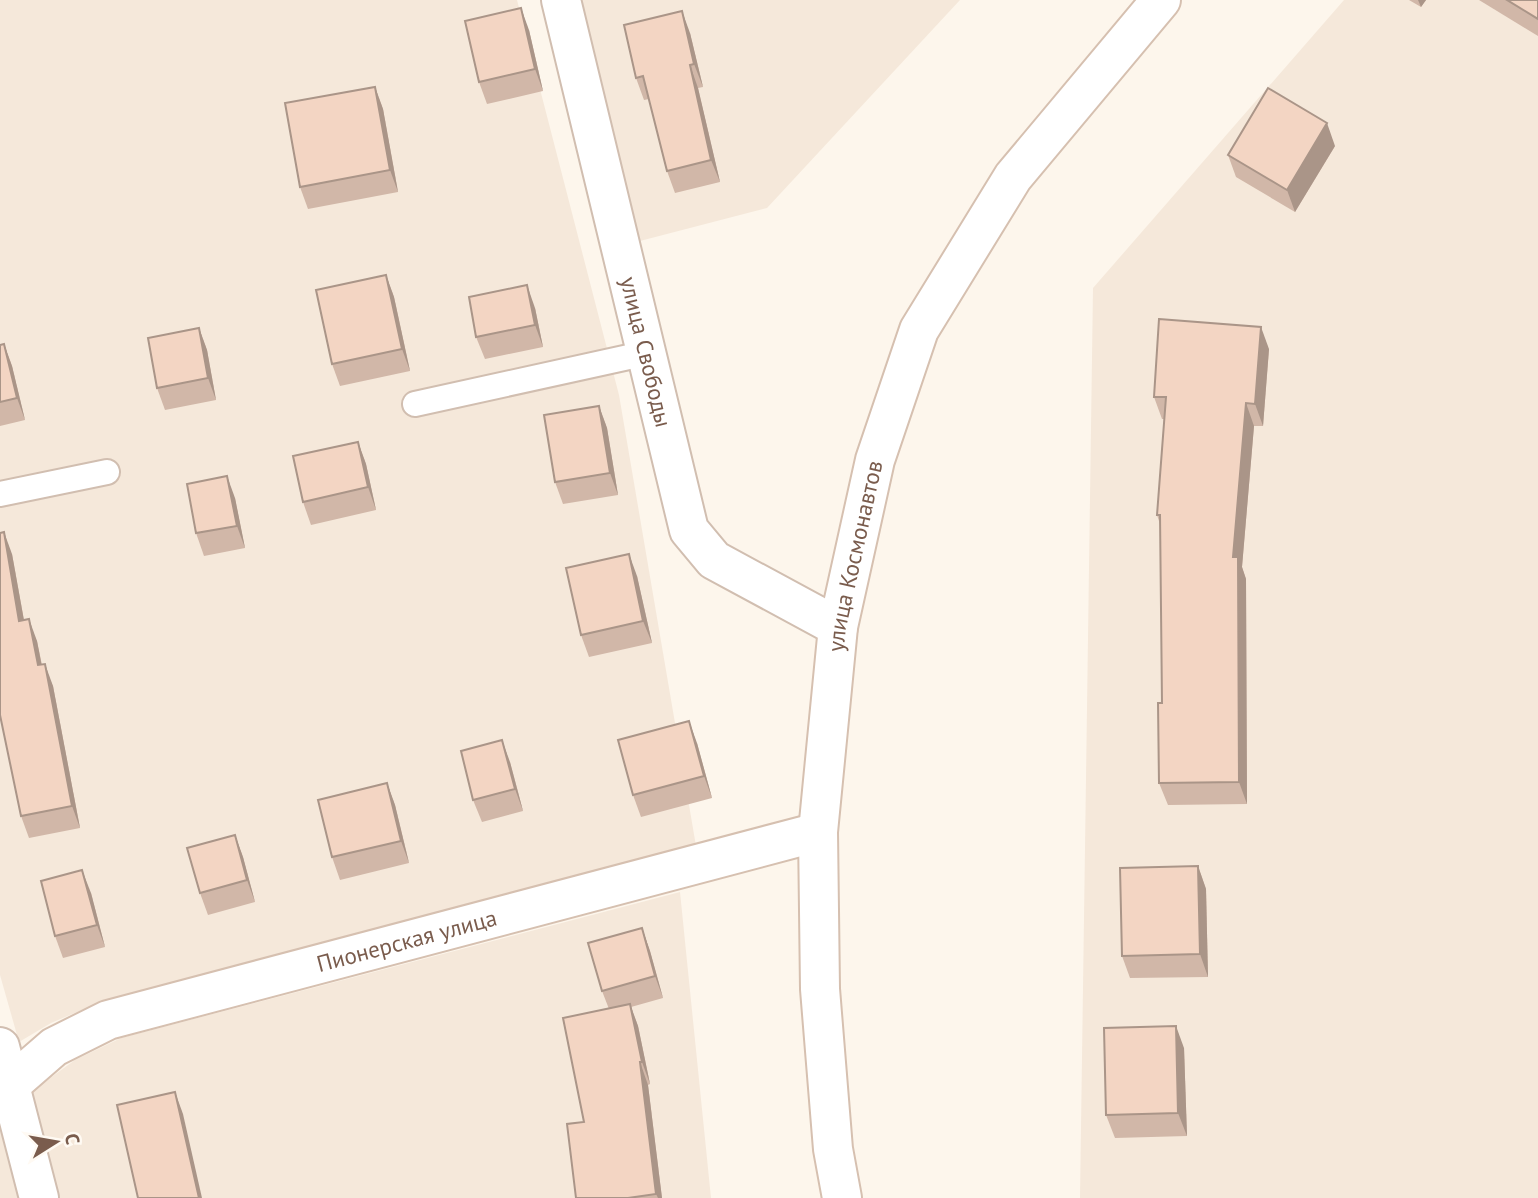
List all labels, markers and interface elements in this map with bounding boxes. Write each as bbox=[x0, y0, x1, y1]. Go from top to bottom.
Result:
street label: улица Свободы bbox=[614, 274, 679, 430]
street label: улица Космонавтов bbox=[821, 458, 888, 653]
street label: Пионерская улица bbox=[313, 903, 500, 978]
north arrow bbox=[21, 1107, 91, 1177]
text: С bbox=[60, 1131, 86, 1147]

